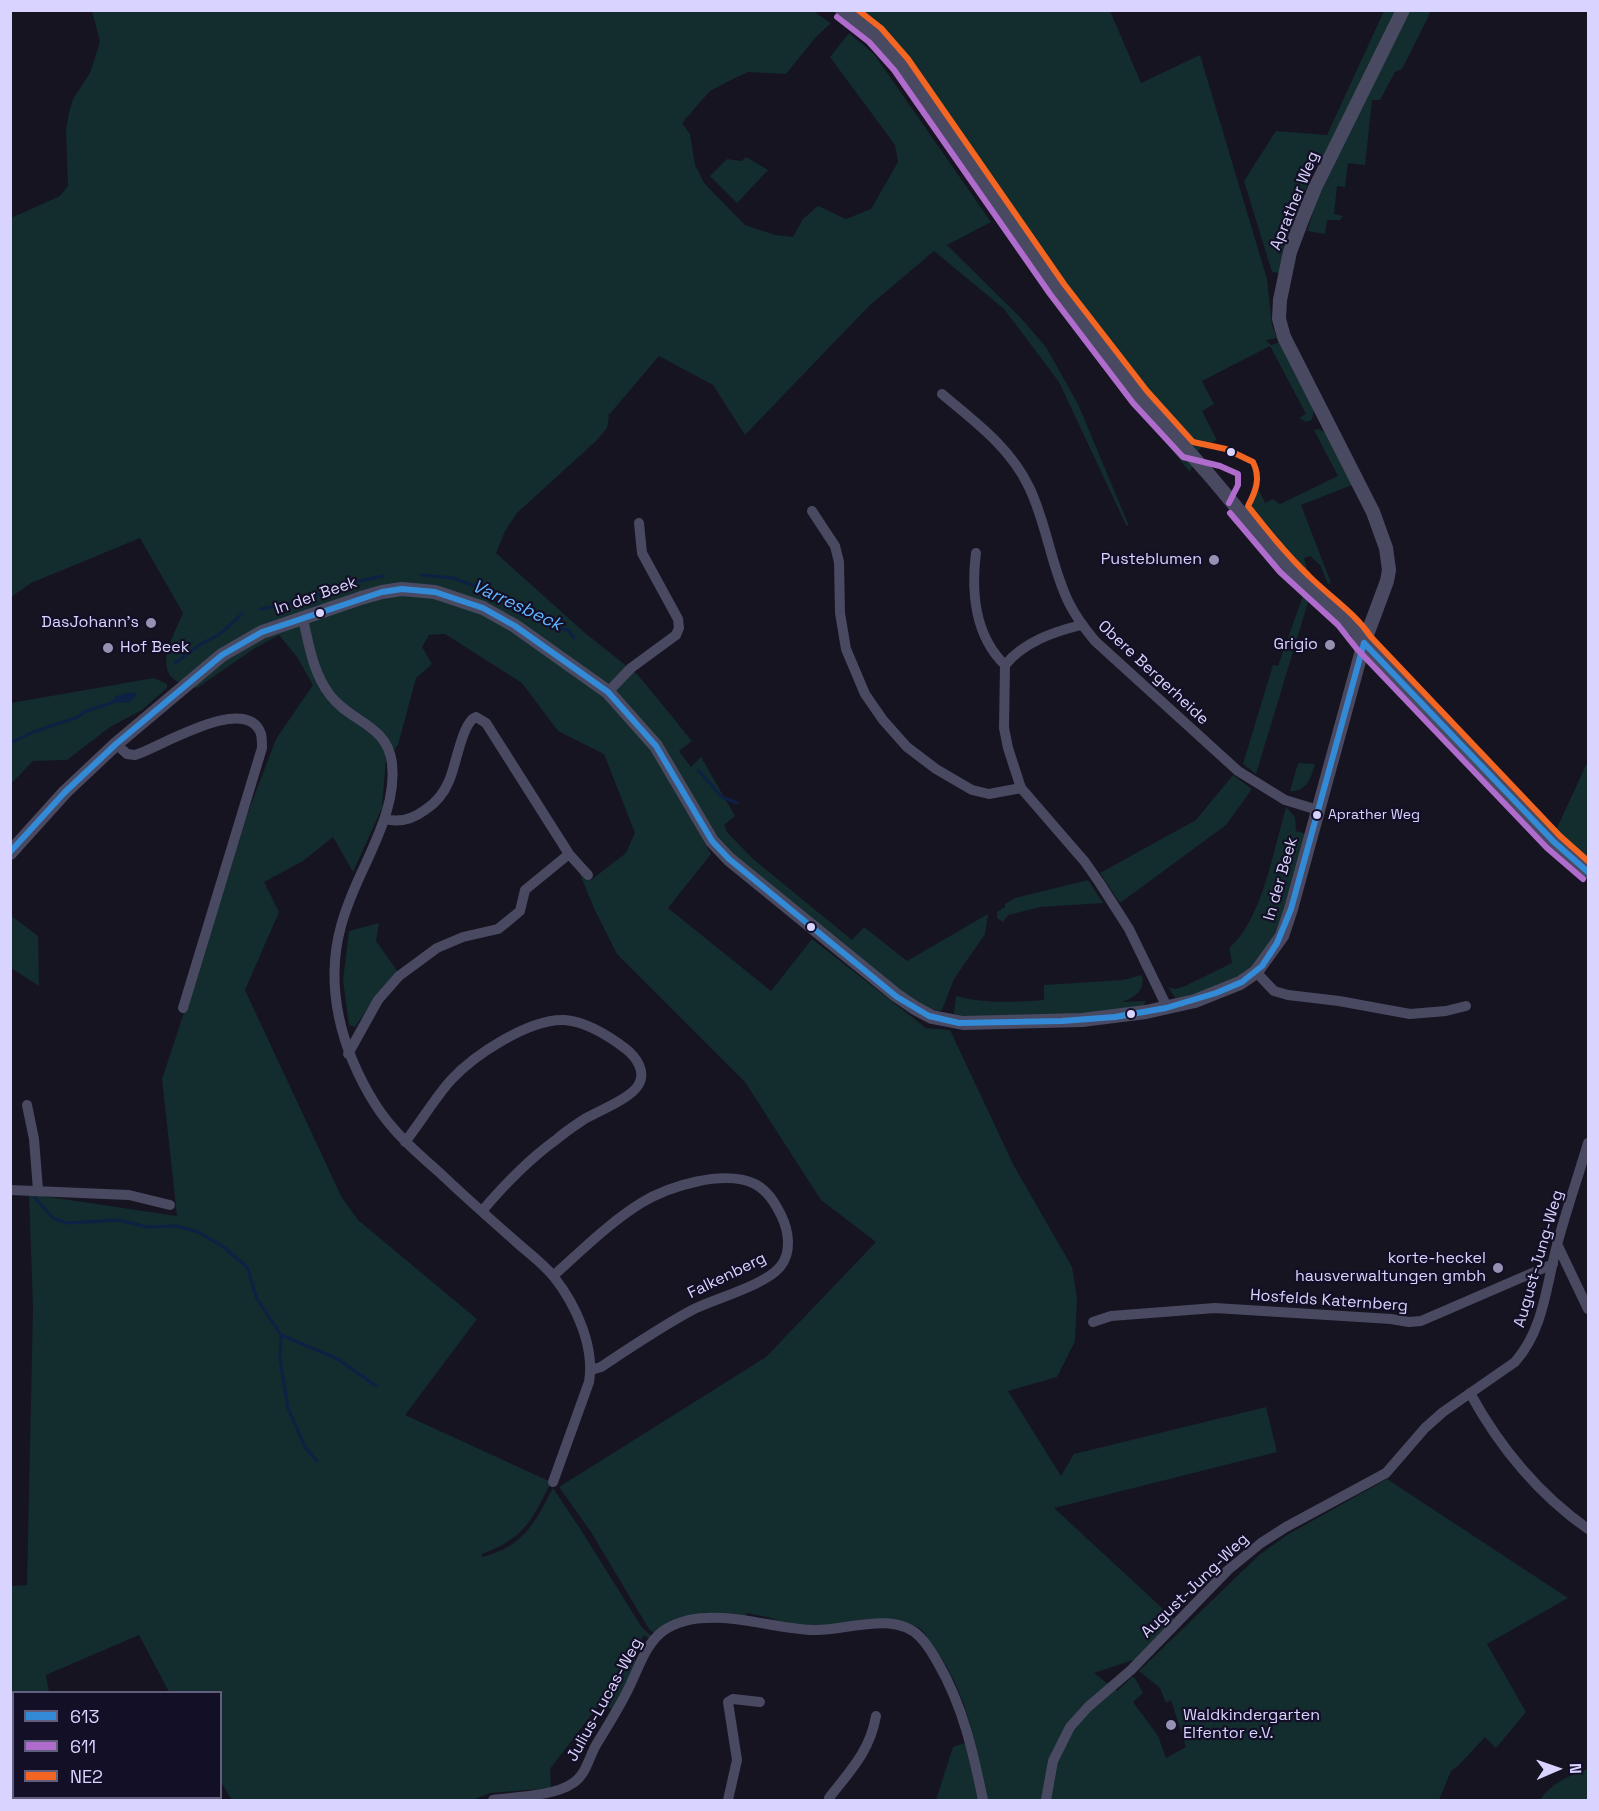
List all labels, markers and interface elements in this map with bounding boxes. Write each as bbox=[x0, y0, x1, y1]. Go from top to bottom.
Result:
street label: Aprather Weg bbox=[1266, 149, 1324, 253]
unlabelled marker bbox=[1225, 446, 1237, 458]
place label: Pusteblumen bbox=[1101, 550, 1202, 570]
marker: Pusteblumen bbox=[1207, 553, 1221, 567]
street label: In der Beek bbox=[272, 573, 360, 619]
water label: Varresbeck bbox=[469, 576, 565, 636]
unlabelled marker bbox=[314, 607, 326, 619]
place label: DasJohann's bbox=[41, 613, 139, 633]
marker: DasJohann's bbox=[144, 616, 158, 630]
street label: Obere Bergerheide bbox=[1094, 617, 1212, 729]
place label: Grigio bbox=[1273, 635, 1318, 655]
place label: Hof Beek bbox=[120, 638, 189, 658]
marker: Grigio bbox=[1323, 638, 1337, 652]
marker: Hof Beek bbox=[101, 641, 115, 655]
place label: Aprather Weg bbox=[1328, 807, 1420, 823]
marker: Aprather Weg bbox=[1311, 809, 1323, 821]
street label: In der Beek bbox=[1260, 835, 1302, 923]
unlabelled marker bbox=[805, 921, 817, 933]
unlabelled marker bbox=[1125, 1008, 1137, 1020]
street label: August-Jung-Weg bbox=[1510, 1188, 1568, 1330]
street label: Falkenberg bbox=[685, 1249, 769, 1303]
place label: korte-heckel hausverwaltungen gmbh bbox=[1295, 1249, 1486, 1287]
marker: korte-heckel hausverwaltungen gmbh bbox=[1491, 1261, 1505, 1275]
street label: Hosfelds Katernberg bbox=[1249, 1286, 1409, 1316]
street label: August-Jung-Weg bbox=[1137, 1530, 1253, 1642]
street label: Julius-Lucas-Weg bbox=[563, 1635, 647, 1765]
legend bbox=[12, 1691, 222, 1799]
text: 613 bbox=[70, 1705, 99, 1728]
place label: Waldkindergarten Elfentor e.V. bbox=[1183, 1706, 1320, 1744]
marker: Waldkindergarten Elfentor e.V. bbox=[1164, 1718, 1178, 1732]
text: 611 bbox=[70, 1735, 96, 1758]
north arrow bbox=[1527, 1739, 1587, 1799]
text: N bbox=[1565, 1763, 1586, 1774]
text: NE2 bbox=[70, 1765, 103, 1788]

